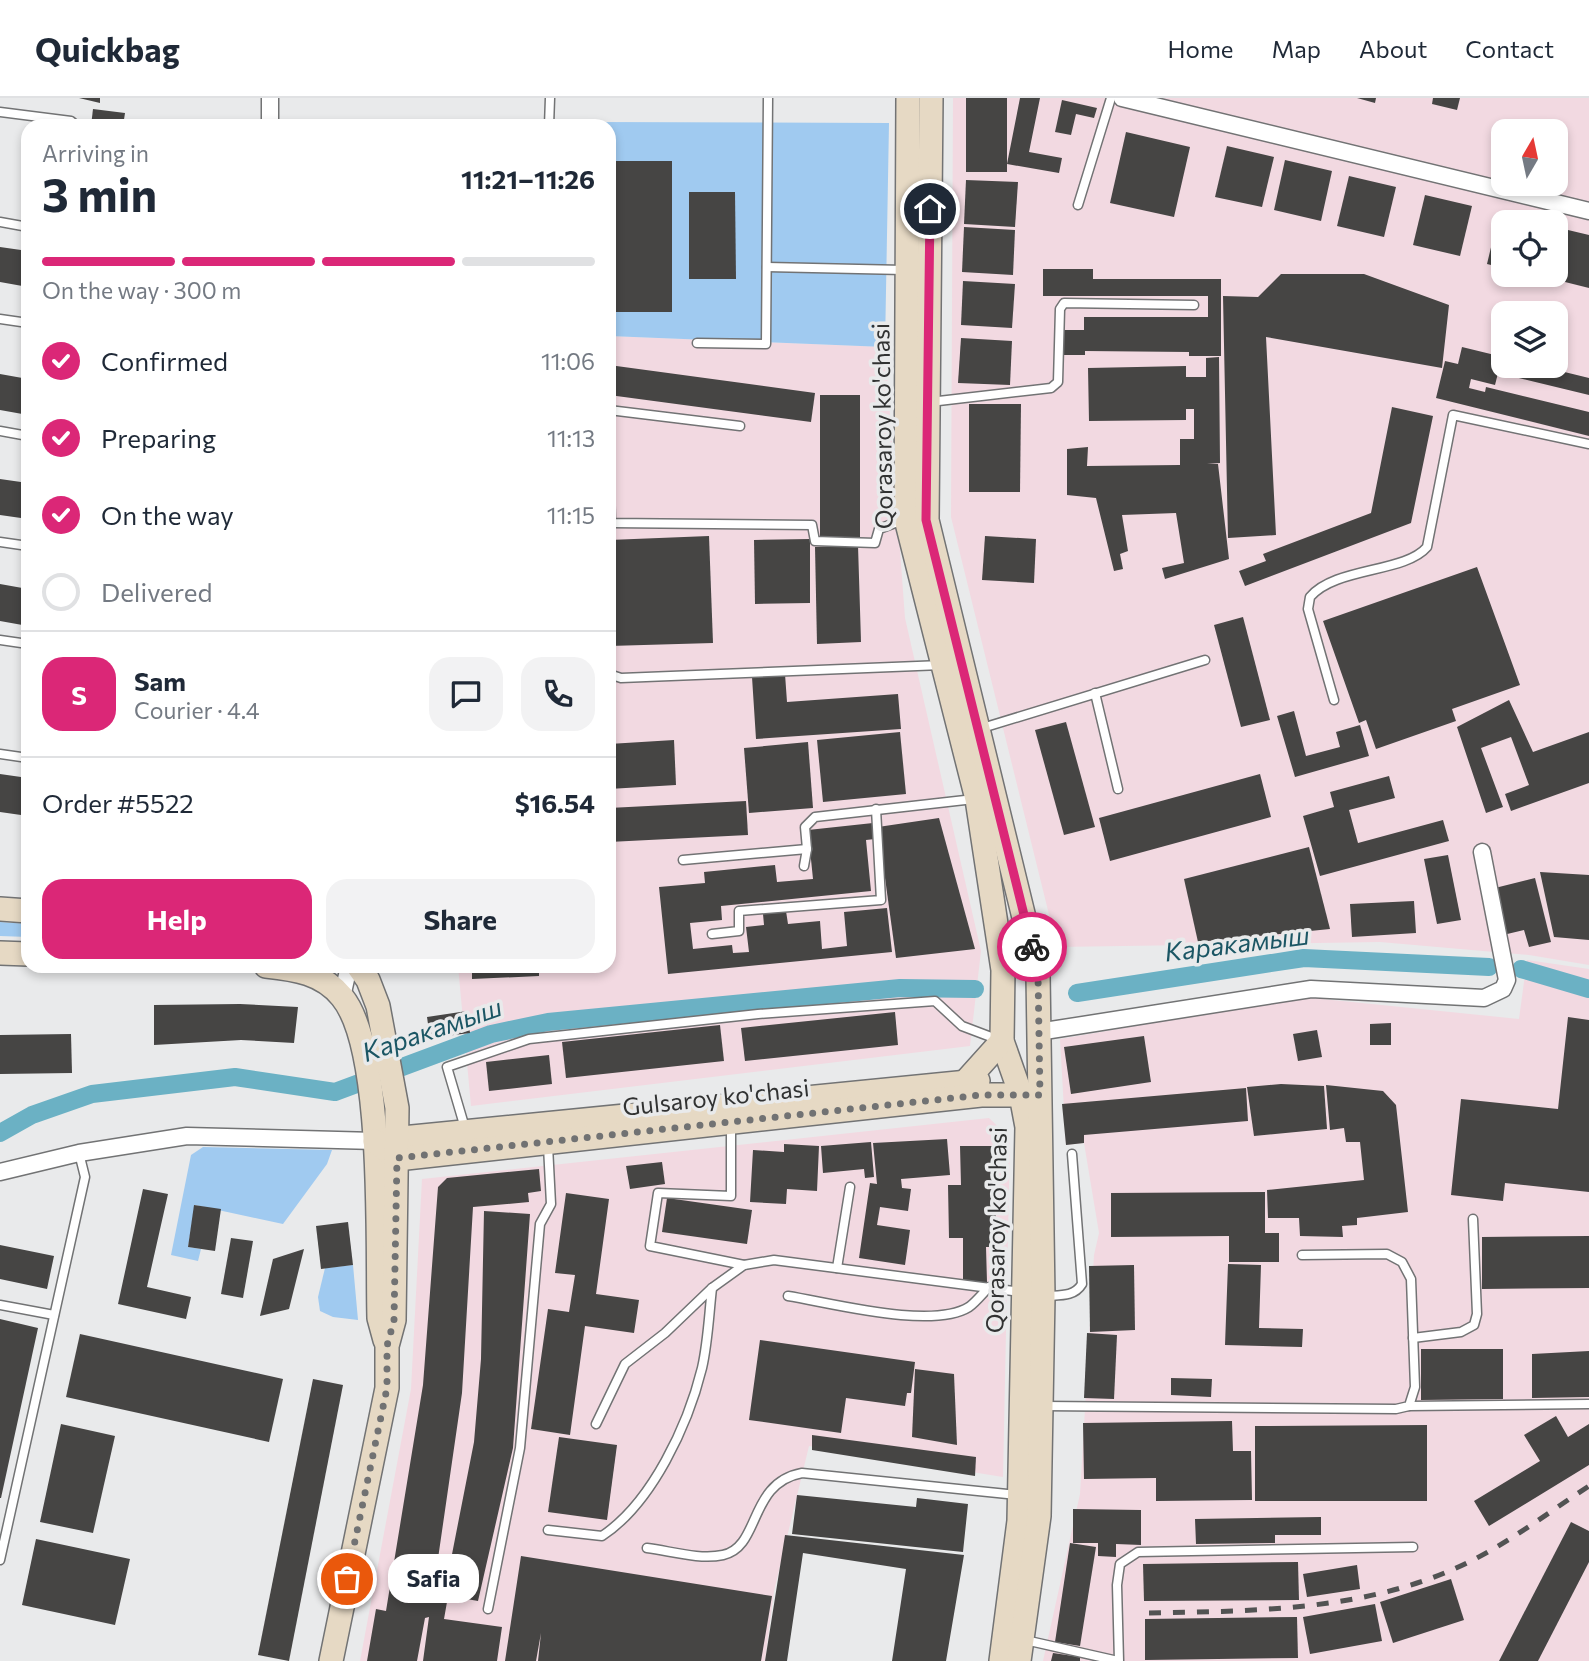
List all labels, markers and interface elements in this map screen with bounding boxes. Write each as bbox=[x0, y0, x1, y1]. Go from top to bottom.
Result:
text: Quickbag bbox=[35, 28, 180, 69]
text: Home bbox=[1168, 34, 1234, 63]
text: Map bbox=[1272, 34, 1321, 63]
text: About bbox=[1359, 34, 1427, 63]
text: Contact bbox=[1465, 34, 1554, 63]
north arrow bbox=[1491, 119, 1568, 196]
map controls bbox=[1491, 119, 1568, 378]
text: Arriving in bbox=[42, 139, 149, 167]
text: 11:21–11:26 bbox=[461, 163, 595, 194]
text: 3 min bbox=[42, 165, 157, 221]
pin bbox=[900, 179, 960, 239]
icon: home bbox=[911, 190, 949, 228]
button: locate bbox=[1491, 210, 1568, 287]
text: On the way · 300 m bbox=[42, 276, 241, 304]
button: layers bbox=[1491, 301, 1568, 378]
street label: Qorasaroy ko'chasi bbox=[865, 323, 898, 529]
icon: check bbox=[42, 342, 80, 380]
text: Confirmed bbox=[101, 345, 228, 376]
text: 11:06 bbox=[541, 347, 595, 375]
icon: check bbox=[42, 419, 80, 457]
text: Preparing bbox=[101, 422, 216, 453]
text: 11:13 bbox=[547, 424, 595, 452]
icon: check bbox=[42, 496, 80, 534]
text: On the way bbox=[101, 499, 234, 530]
text: 11:15 bbox=[547, 501, 595, 529]
text: Delivered bbox=[101, 576, 212, 607]
button: chat bbox=[429, 657, 503, 731]
button: phone bbox=[521, 657, 595, 731]
text: Sam bbox=[134, 665, 186, 696]
text: S bbox=[71, 679, 87, 710]
text: Courier · 4.4 bbox=[134, 696, 260, 724]
text: Order #5522 bbox=[42, 787, 194, 818]
text: $16.54 bbox=[515, 787, 595, 818]
button: Help bbox=[42, 879, 312, 959]
button: Share bbox=[326, 879, 595, 959]
courier bbox=[997, 912, 1067, 982]
water label: Каракамыш bbox=[1163, 918, 1311, 967]
icon: bike bbox=[1013, 928, 1051, 966]
water label: Каракамыш bbox=[358, 990, 506, 1067]
street label: Gulsaroy ko'chasi bbox=[621, 1072, 811, 1121]
street label: Qorasaroy ko'chasi bbox=[979, 1127, 1012, 1333]
pin bbox=[317, 1549, 377, 1609]
callout: Safia bbox=[389, 1554, 480, 1604]
icon: bag bbox=[328, 1560, 366, 1598]
text: Safia bbox=[407, 1564, 460, 1592]

